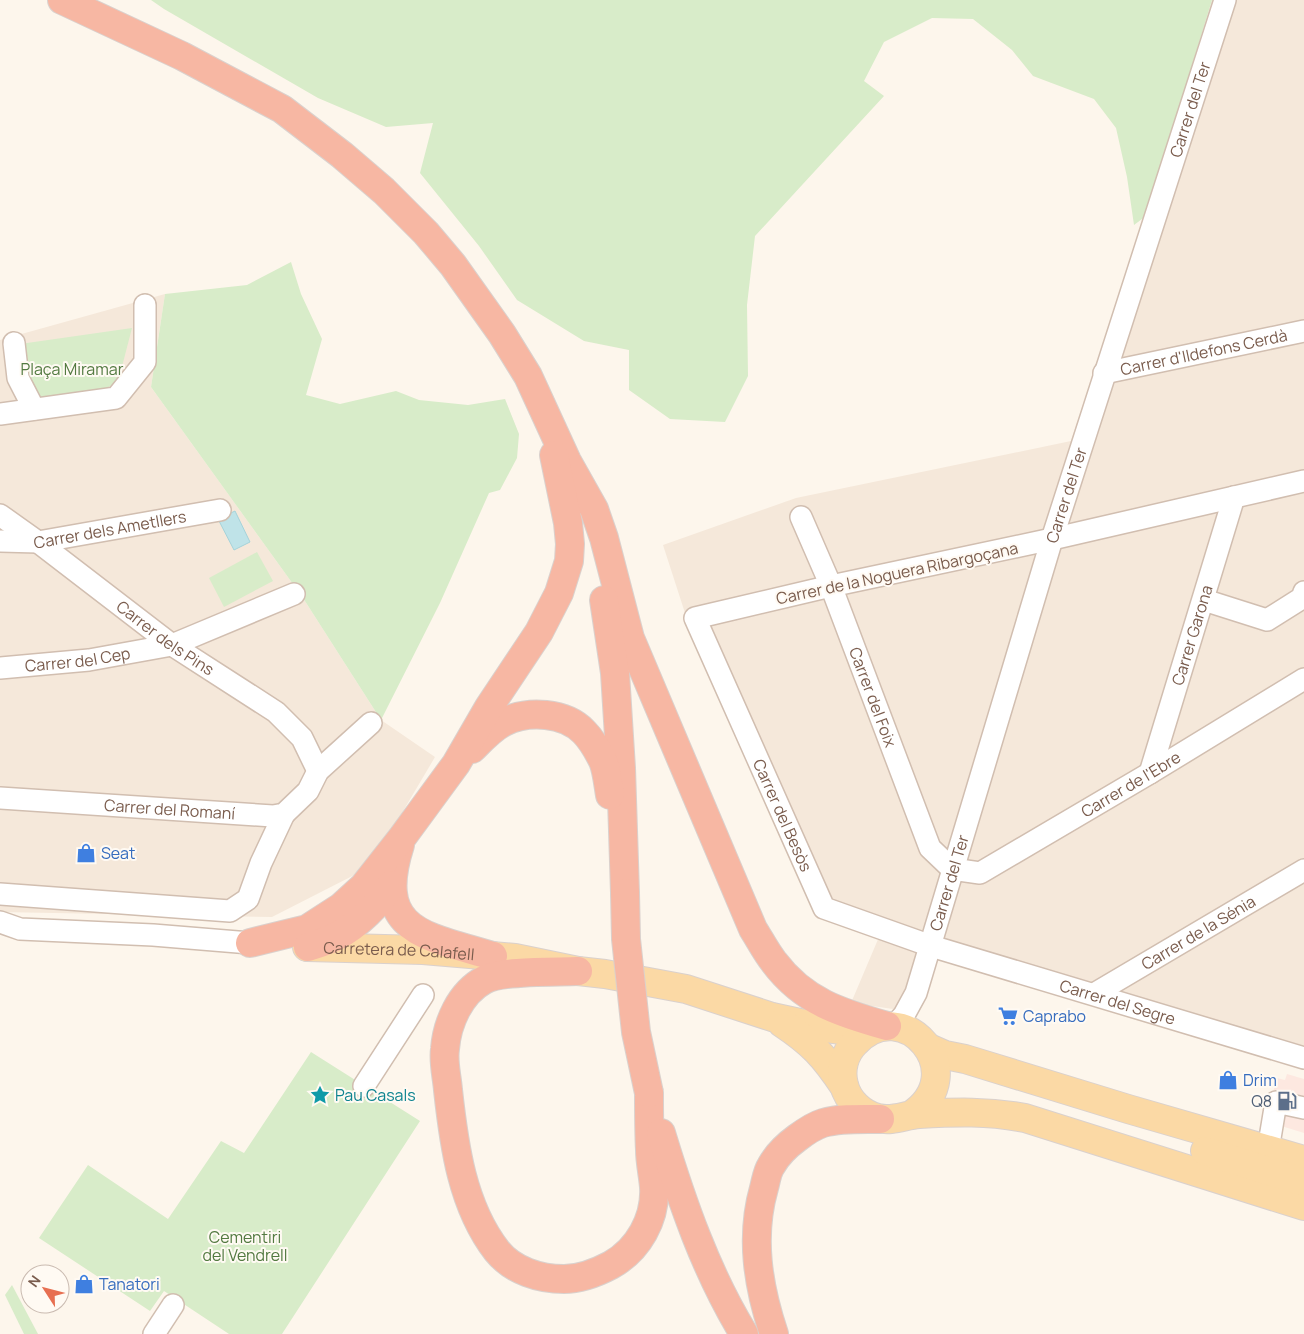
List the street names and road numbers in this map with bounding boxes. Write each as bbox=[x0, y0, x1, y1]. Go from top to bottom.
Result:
street label: Carrer del Ter bbox=[1164, 59, 1216, 160]
street label: Carrer d'Ildefons Cerdà bbox=[1118, 324, 1289, 380]
street label: Carrer del Ter bbox=[1040, 444, 1092, 546]
street label: Carrer dels Ametllers bbox=[32, 505, 188, 554]
street label: Carrer de la Noguera Ribargoçana bbox=[774, 537, 1020, 609]
street label: Carrer Garona bbox=[1166, 582, 1218, 688]
street label: Carrer dels Pins bbox=[112, 595, 218, 680]
street label: Carrer del Cep bbox=[24, 642, 132, 677]
street label: Carrer del Foix bbox=[844, 644, 902, 751]
street label: Carrer de l'Ebre bbox=[1077, 746, 1185, 822]
street label: Carrer del Besòs bbox=[748, 755, 817, 875]
street label: Carrer del Romaní bbox=[103, 794, 236, 824]
street label: Carrer del Ter bbox=[924, 832, 974, 933]
street label: Carrer de la Sénia bbox=[1137, 890, 1259, 975]
street label: Carretera de Calafell bbox=[323, 936, 475, 965]
street label: Carrer del Segre bbox=[1057, 974, 1178, 1030]

